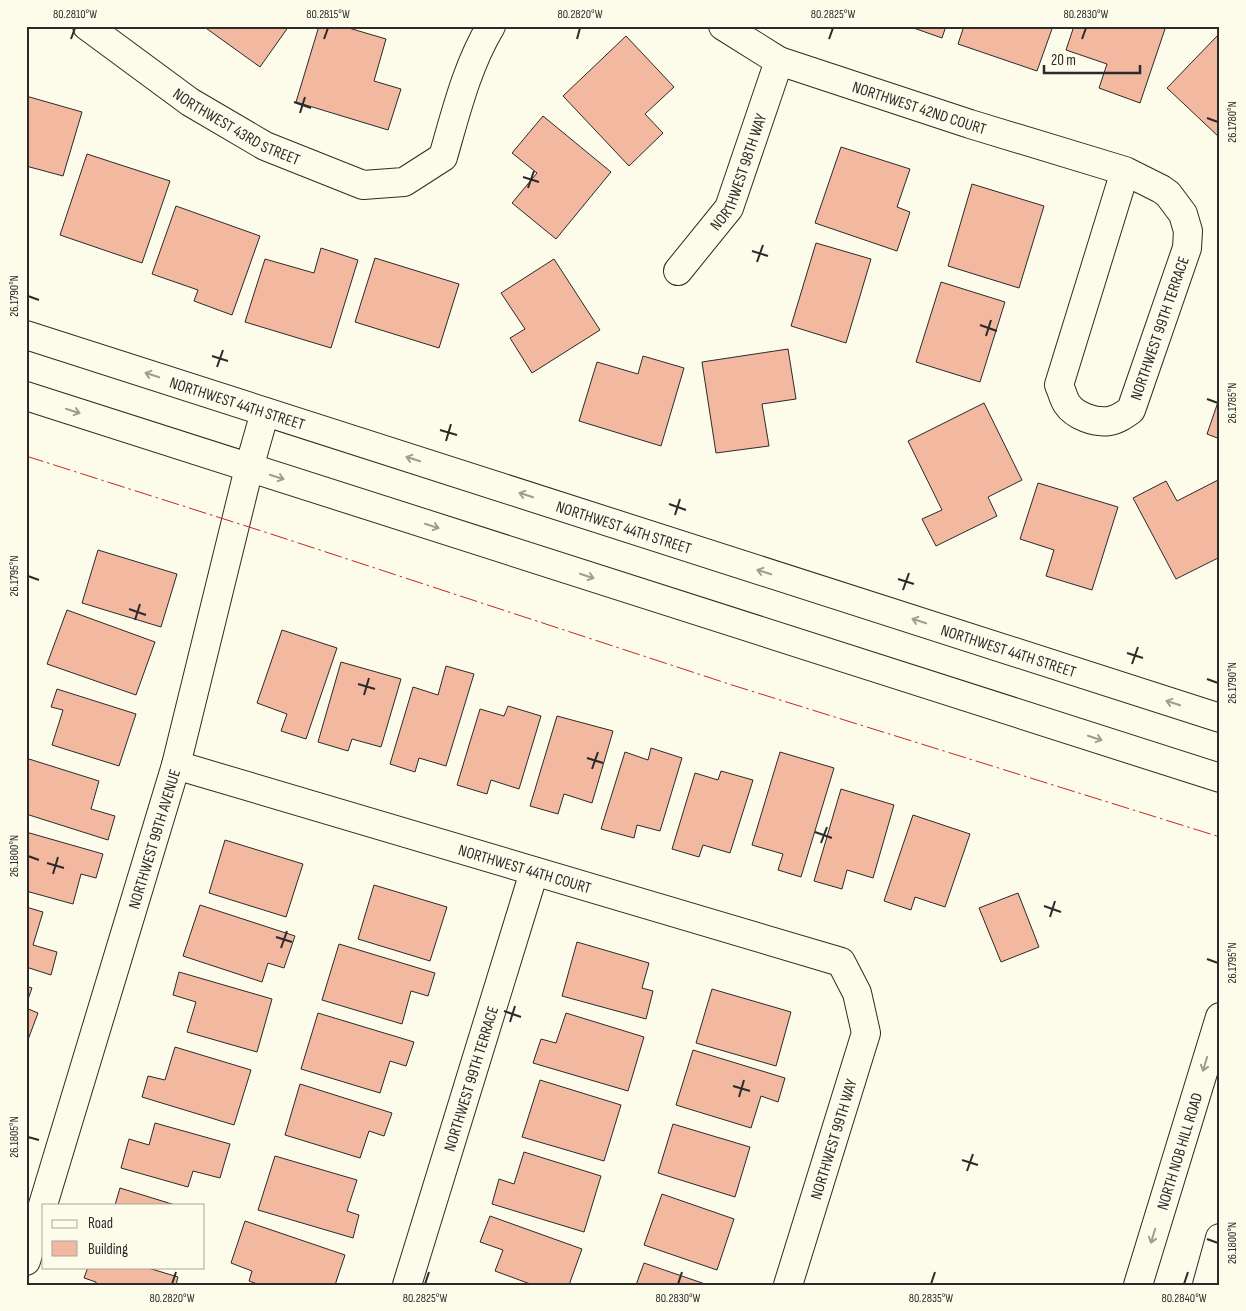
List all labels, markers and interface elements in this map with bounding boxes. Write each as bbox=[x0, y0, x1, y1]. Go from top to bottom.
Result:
text: 80.2810°W bbox=[53, 7, 97, 22]
text: 80.2815°W bbox=[306, 7, 350, 22]
text: 80.2820°W bbox=[558, 7, 603, 22]
text: 80.2825°W bbox=[811, 7, 855, 22]
text: 80.2830°W bbox=[1064, 7, 1109, 22]
scale bar bbox=[1044, 42, 1140, 74]
text: 20 m bbox=[1051, 51, 1076, 70]
street label: NORTHWEST 42ND COURT bbox=[850, 78, 989, 140]
street label: NORTHWEST 43RD STREET bbox=[169, 85, 303, 170]
text: 26.1780°N bbox=[1225, 101, 1240, 143]
street label: NORTHWEST 98TH WAY bbox=[707, 111, 772, 235]
street label: NORTHWEST 99TH TERRACE bbox=[1127, 254, 1194, 403]
text: 26.1790°N bbox=[7, 275, 22, 317]
one-way arrow bbox=[144, 370, 160, 380]
street label: NORTHWEST 44TH STREET bbox=[167, 374, 307, 435]
text: 26.1785°N bbox=[1225, 383, 1240, 424]
one-way arrow bbox=[64, 407, 80, 416]
one-way arrow bbox=[405, 454, 421, 463]
one-way arrow bbox=[269, 472, 285, 482]
one-way arrow bbox=[519, 490, 534, 499]
street label: NORTHWEST 44TH STREET bbox=[554, 498, 694, 559]
one-way arrow bbox=[424, 522, 440, 532]
text: 26.1795°N bbox=[7, 555, 22, 597]
one-way arrow bbox=[756, 566, 772, 576]
one-way arrow bbox=[579, 571, 595, 581]
one-way arrow bbox=[911, 616, 927, 626]
street label: NORTHWEST 44TH STREET bbox=[938, 621, 1079, 682]
text: 26.1790°N bbox=[1225, 662, 1240, 704]
one-way arrow bbox=[1166, 698, 1182, 708]
one-way arrow bbox=[1087, 734, 1103, 744]
street label: NORTHWEST 99TH AVENUE bbox=[125, 767, 185, 911]
text: 26.1800°N bbox=[7, 835, 22, 877]
street label: NORTHWEST 44TH COURT bbox=[456, 841, 594, 899]
text: 26.1795°N bbox=[1225, 942, 1240, 984]
street label: NORTHWEST 99TH TERRACE bbox=[441, 1004, 503, 1154]
one-way arrow bbox=[1200, 1055, 1210, 1071]
street label: NORTHWEST 99TH WAY bbox=[807, 1077, 862, 1202]
street label: NORTH NOB HILL ROAD bbox=[1154, 1090, 1207, 1213]
text: 26.1805°N bbox=[7, 1116, 22, 1158]
legend bbox=[42, 1204, 205, 1268]
text: Road bbox=[88, 1214, 113, 1233]
text: 26.1800°N bbox=[1225, 1222, 1240, 1264]
one-way arrow bbox=[1147, 1228, 1157, 1244]
text: Building bbox=[88, 1240, 128, 1259]
text: 80.2820°W bbox=[150, 1291, 195, 1306]
text: 80.2825°W bbox=[403, 1291, 447, 1306]
text: 80.2830°W bbox=[656, 1291, 701, 1306]
text: 80.2835°W bbox=[909, 1291, 953, 1306]
text: 80.2840°W bbox=[1161, 1291, 1207, 1306]

